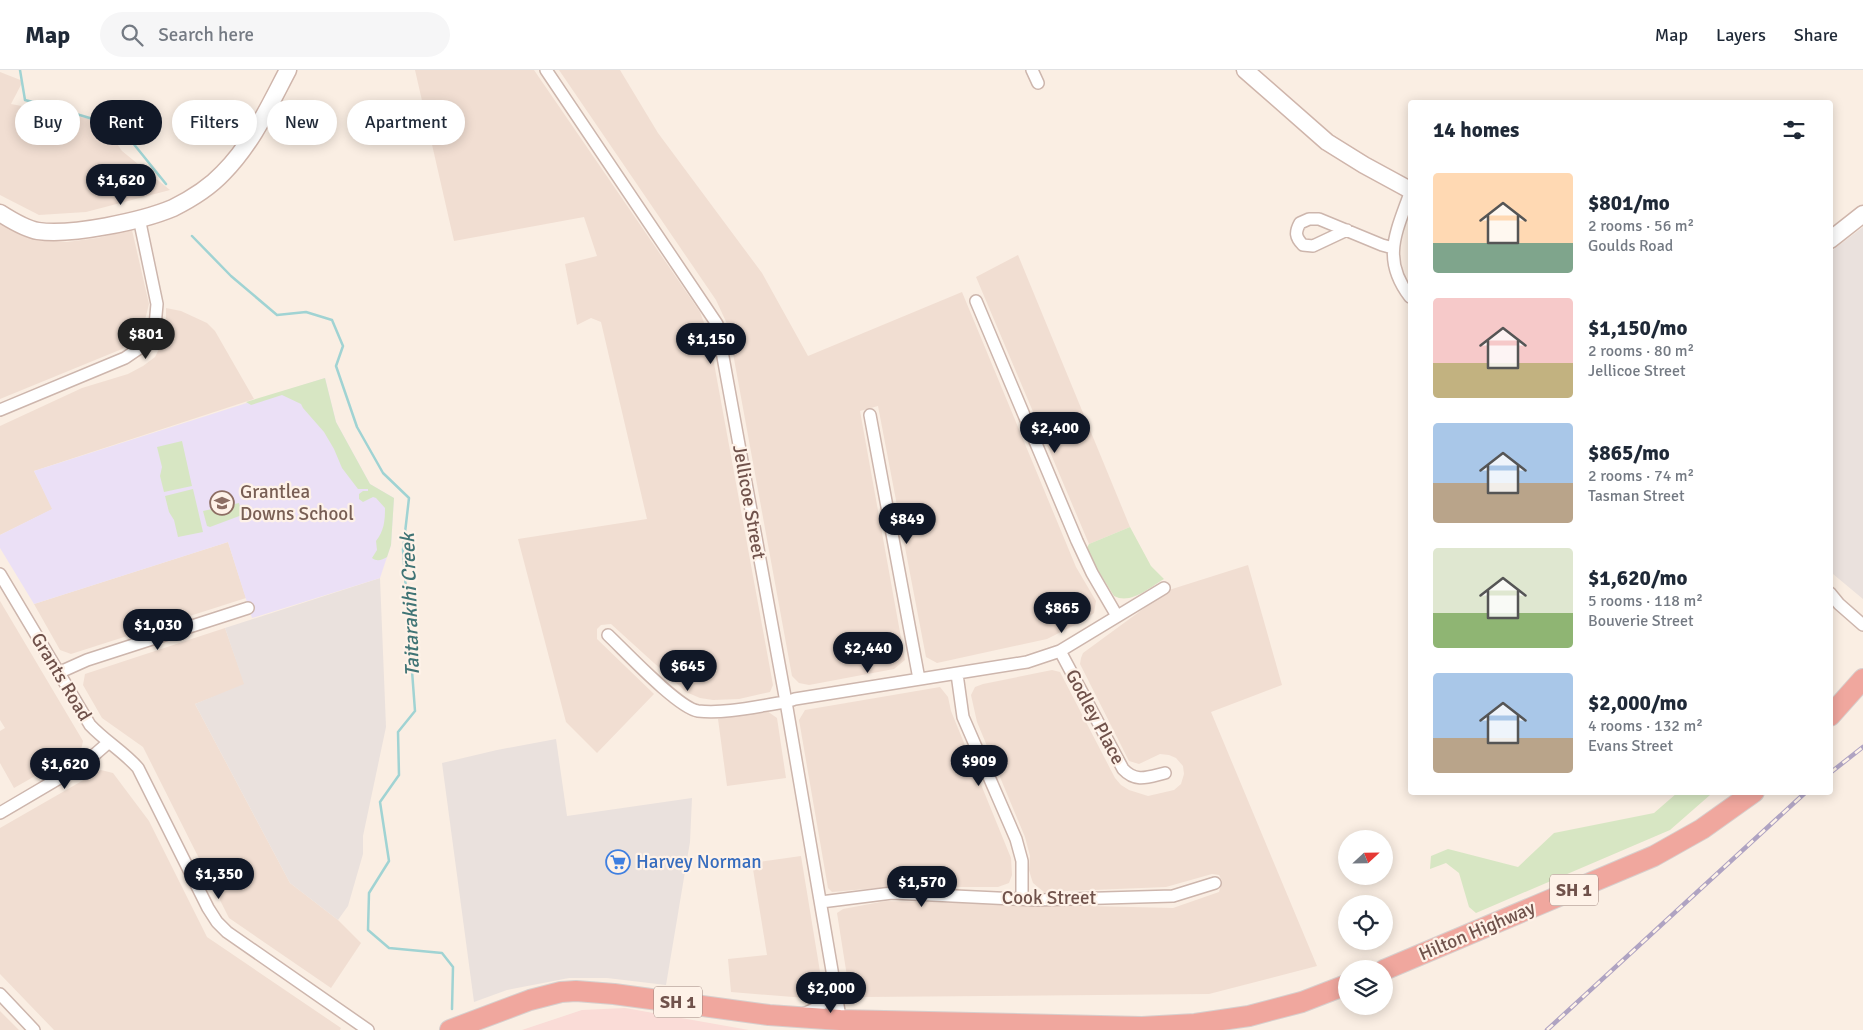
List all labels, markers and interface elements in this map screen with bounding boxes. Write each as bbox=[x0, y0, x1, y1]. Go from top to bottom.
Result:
search box bbox=[100, 12, 450, 57]
text: Map bbox=[25, 20, 70, 50]
icon: search bbox=[118, 21, 146, 49]
text: Search here bbox=[158, 23, 254, 47]
text: Map bbox=[1655, 24, 1688, 46]
text: Layers bbox=[1716, 24, 1766, 46]
text: Share bbox=[1794, 24, 1838, 46]
chip: Buy bbox=[15, 100, 80, 145]
chip: Rent bbox=[90, 100, 162, 145]
chip: Filters bbox=[172, 100, 257, 145]
chip: New bbox=[267, 100, 337, 145]
chip: Apartment bbox=[347, 100, 465, 145]
icon: filters bbox=[1780, 116, 1808, 144]
text: 14 homes bbox=[1433, 117, 1519, 143]
pin: $1,620 bbox=[80, 164, 162, 206]
text: $1,620 bbox=[97, 170, 145, 190]
text: $801/mo bbox=[1588, 190, 1670, 216]
icon: home bbox=[1473, 193, 1533, 253]
text: 2 rooms · 56 m² bbox=[1588, 216, 1694, 236]
text: Goulds Road bbox=[1588, 236, 1673, 256]
text: $1,150/mo bbox=[1588, 315, 1687, 341]
pin: $801 bbox=[116, 318, 176, 360]
icon: home bbox=[1473, 318, 1533, 378]
pin: $1,150 bbox=[670, 322, 752, 365]
text: $801 bbox=[129, 324, 163, 344]
text: $1,150 bbox=[687, 329, 735, 349]
text: 2 rooms · 80 m² bbox=[1588, 341, 1694, 361]
text: Jellicoe Street bbox=[1588, 361, 1686, 381]
pin: $2,400 bbox=[1014, 412, 1096, 454]
text: $2,400 bbox=[1031, 418, 1079, 438]
text: $865/mo bbox=[1588, 440, 1670, 466]
street label: Jellicoe Street bbox=[727, 443, 771, 562]
icon: home bbox=[1473, 443, 1533, 503]
text: 2 rooms · 74 m² bbox=[1588, 466, 1694, 486]
place label: Grantlea Downs School bbox=[240, 480, 354, 526]
text: Tasman Street bbox=[1588, 486, 1685, 506]
school or university icon: Grantlea Downs School bbox=[209, 490, 235, 516]
pin: $849 bbox=[877, 502, 937, 545]
text: $849 bbox=[890, 509, 924, 529]
water label: Taitarakihi Creek bbox=[395, 531, 425, 677]
text: $1,620/mo bbox=[1588, 565, 1687, 591]
icon: home bbox=[1473, 568, 1533, 628]
text: 5 rooms · 118 m² bbox=[1588, 591, 1703, 611]
pin: $865 bbox=[1032, 592, 1092, 634]
text: $865 bbox=[1045, 598, 1079, 618]
pin: $1,030 bbox=[117, 608, 199, 651]
text: Bouverie Street bbox=[1588, 611, 1694, 631]
text: $1,030 bbox=[134, 615, 182, 635]
street label: Grants Road bbox=[25, 628, 97, 726]
pin: $2,440 bbox=[827, 632, 909, 674]
text: $2,440 bbox=[844, 638, 892, 658]
pin: $645 bbox=[658, 650, 718, 692]
text: $645 bbox=[671, 656, 705, 676]
street label: Godley Place bbox=[1060, 665, 1130, 769]
text: $2,000/mo bbox=[1588, 690, 1687, 716]
icon: home bbox=[1473, 693, 1533, 753]
text: 4 rooms · 132 m² bbox=[1588, 716, 1703, 736]
text: Evans Street bbox=[1588, 736, 1673, 756]
pin: $909 bbox=[949, 744, 1009, 787]
pin: $1,620 bbox=[24, 748, 106, 790]
text: $909 bbox=[962, 751, 996, 771]
text: $1,620 bbox=[41, 754, 89, 774]
north arrow bbox=[1338, 830, 1392, 885]
map controls bbox=[1338, 830, 1393, 1015]
supermarket icon: Harvey Norman bbox=[605, 849, 631, 875]
place label: Harvey Norman bbox=[636, 850, 762, 874]
pin: $1,350 bbox=[178, 858, 260, 900]
text: $1,350 bbox=[195, 864, 243, 884]
pin: $1,570 bbox=[881, 866, 963, 908]
text: $1,570 bbox=[898, 872, 946, 892]
road number: SH 1 bbox=[1550, 874, 1598, 906]
street label: Cook Street bbox=[1002, 886, 1096, 910]
button: locate bbox=[1338, 895, 1393, 950]
street label: Hilton Highway bbox=[1415, 896, 1539, 966]
button: layers bbox=[1338, 960, 1393, 1015]
pin: $2,000 bbox=[790, 972, 872, 1014]
text: $2,000 bbox=[807, 978, 855, 998]
road number: SH 1 bbox=[654, 986, 702, 1018]

